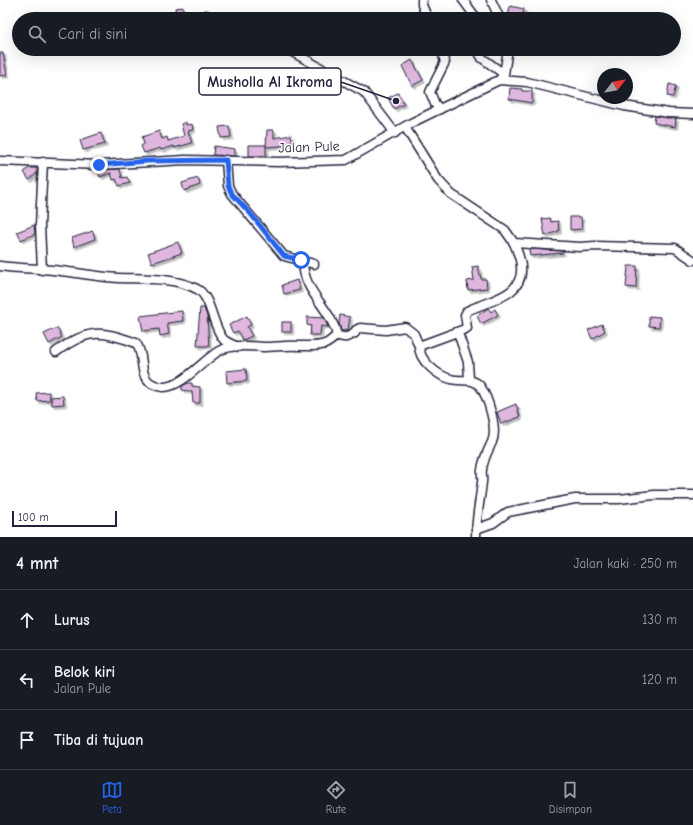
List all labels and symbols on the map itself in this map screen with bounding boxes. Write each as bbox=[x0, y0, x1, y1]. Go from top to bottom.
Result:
callout: Musholla Al Ikroma bbox=[199, 68, 341, 95]
north arrow bbox=[597, 68, 633, 104]
text: Musholla Al Ikroma bbox=[207, 73, 333, 91]
street label: Jalan Pule bbox=[278, 137, 340, 157]
route end bbox=[90, 156, 108, 174]
route start bbox=[292, 251, 310, 269]
scale bar bbox=[12, 509, 117, 528]

